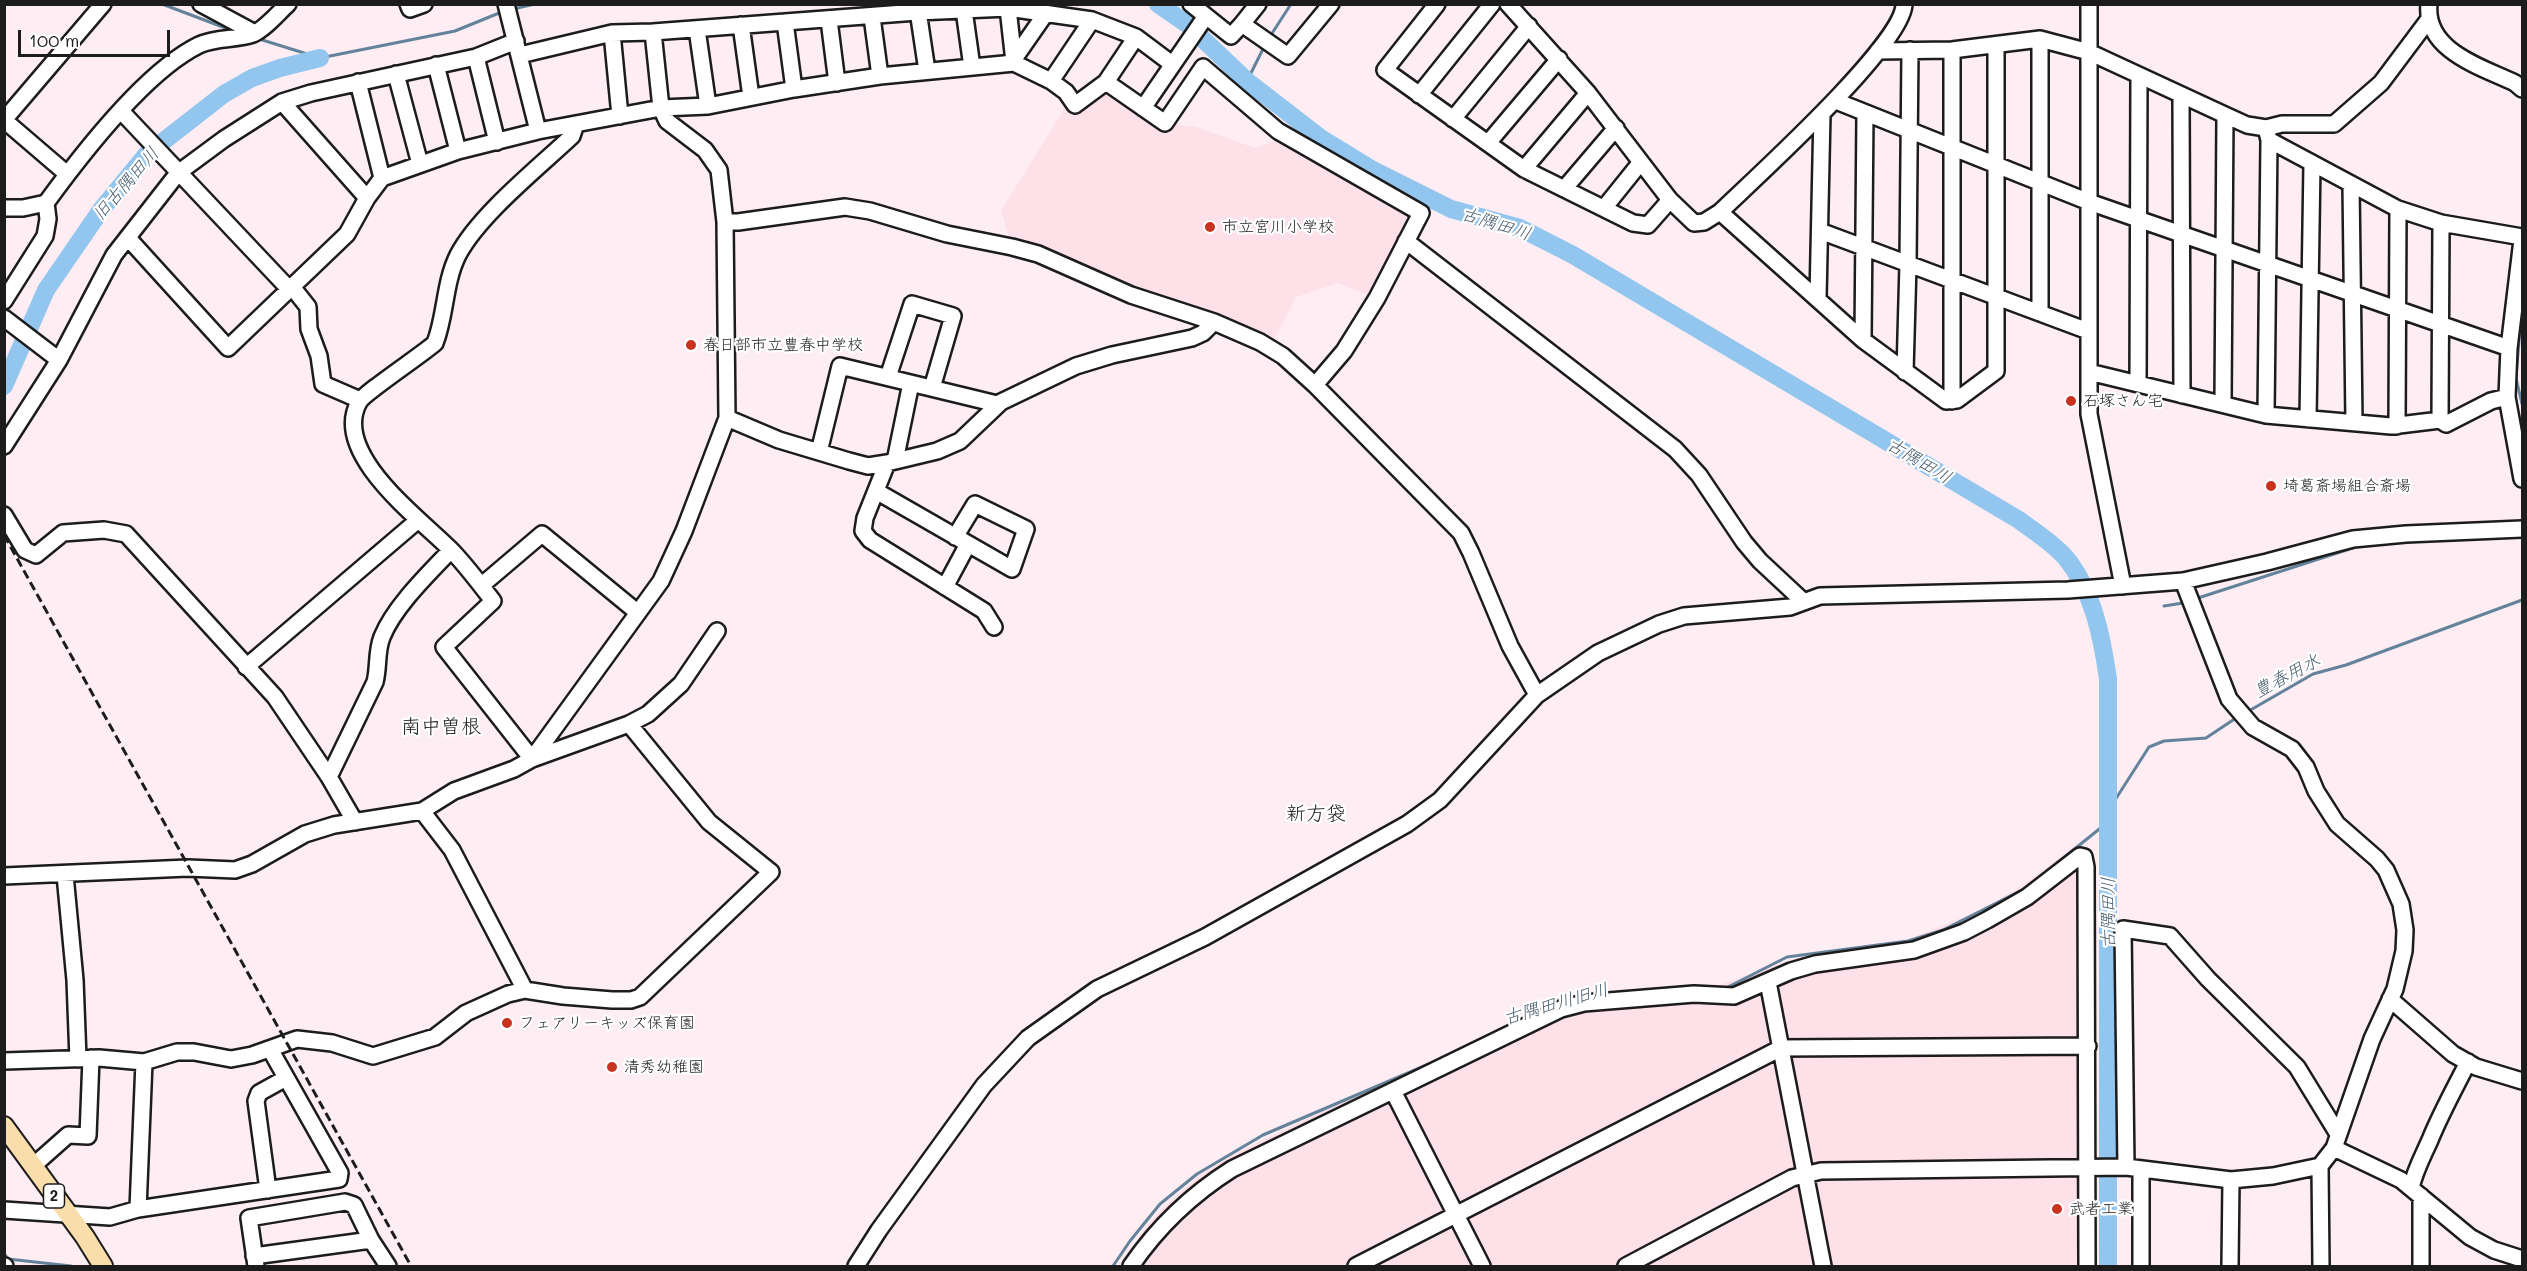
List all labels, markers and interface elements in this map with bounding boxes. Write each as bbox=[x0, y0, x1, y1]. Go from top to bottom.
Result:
scale bar bbox=[21, 18, 172, 56]
text: 100 m bbox=[29, 28, 79, 52]
water label: 旧古隅田川 bbox=[88, 143, 164, 225]
water label: 古隅田川 bbox=[1458, 203, 1534, 245]
place label: 市立宮川小学校 bbox=[1222, 217, 1334, 237]
marker: 市立宮川小学校 bbox=[1203, 220, 1217, 234]
place label: 春日部市立豊春中学校 bbox=[703, 335, 863, 355]
marker: 春日部市立豊春中学校 bbox=[684, 338, 698, 352]
place label: 石塚さん宅 bbox=[2083, 391, 2163, 411]
marker: 石塚さん宅 bbox=[2064, 394, 2078, 408]
water label: 古隅田川 bbox=[1883, 433, 1955, 489]
place label: 埼葛斎場組合斎場 bbox=[2283, 476, 2411, 496]
marker: 埼葛斎場組合斎場 bbox=[2264, 479, 2278, 493]
water label: 豊春用水 bbox=[2250, 650, 2324, 702]
district label: 南中曽根 bbox=[401, 715, 481, 739]
district label: 新方袋 bbox=[1286, 802, 1346, 826]
water label: 古隅田川 bbox=[2097, 877, 2119, 949]
water label: 古隅田川旧川 bbox=[1501, 979, 1611, 1029]
place label: フェアリーキッズ保育園 bbox=[519, 1013, 695, 1033]
marker: フェアリーキッズ保育園 bbox=[500, 1016, 514, 1030]
place label: 清秀幼稚園 bbox=[624, 1057, 704, 1077]
marker: 清秀幼稚園 bbox=[605, 1060, 619, 1074]
road number: 2 bbox=[44, 1184, 64, 1208]
place label: 武者工業 bbox=[2069, 1199, 2133, 1219]
marker: 武者工業 bbox=[2050, 1202, 2064, 1216]

